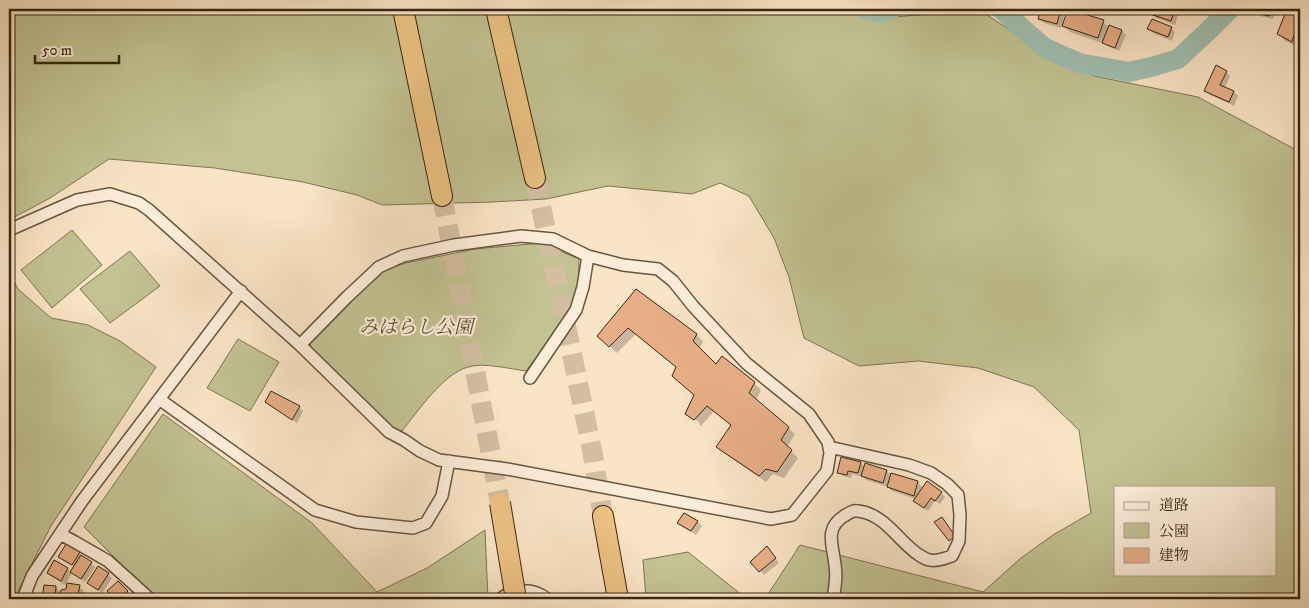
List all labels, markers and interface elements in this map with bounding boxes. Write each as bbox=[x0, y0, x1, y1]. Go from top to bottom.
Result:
scale bar bbox=[35, 32, 119, 64]
text: 50 m bbox=[42, 41, 72, 60]
park label: みはらし公園 bbox=[359, 316, 476, 339]
legend bbox=[1114, 486, 1276, 576]
text: 道路 bbox=[1159, 496, 1189, 515]
text: 公園 bbox=[1159, 522, 1189, 541]
text: 建物 bbox=[1159, 546, 1189, 565]

